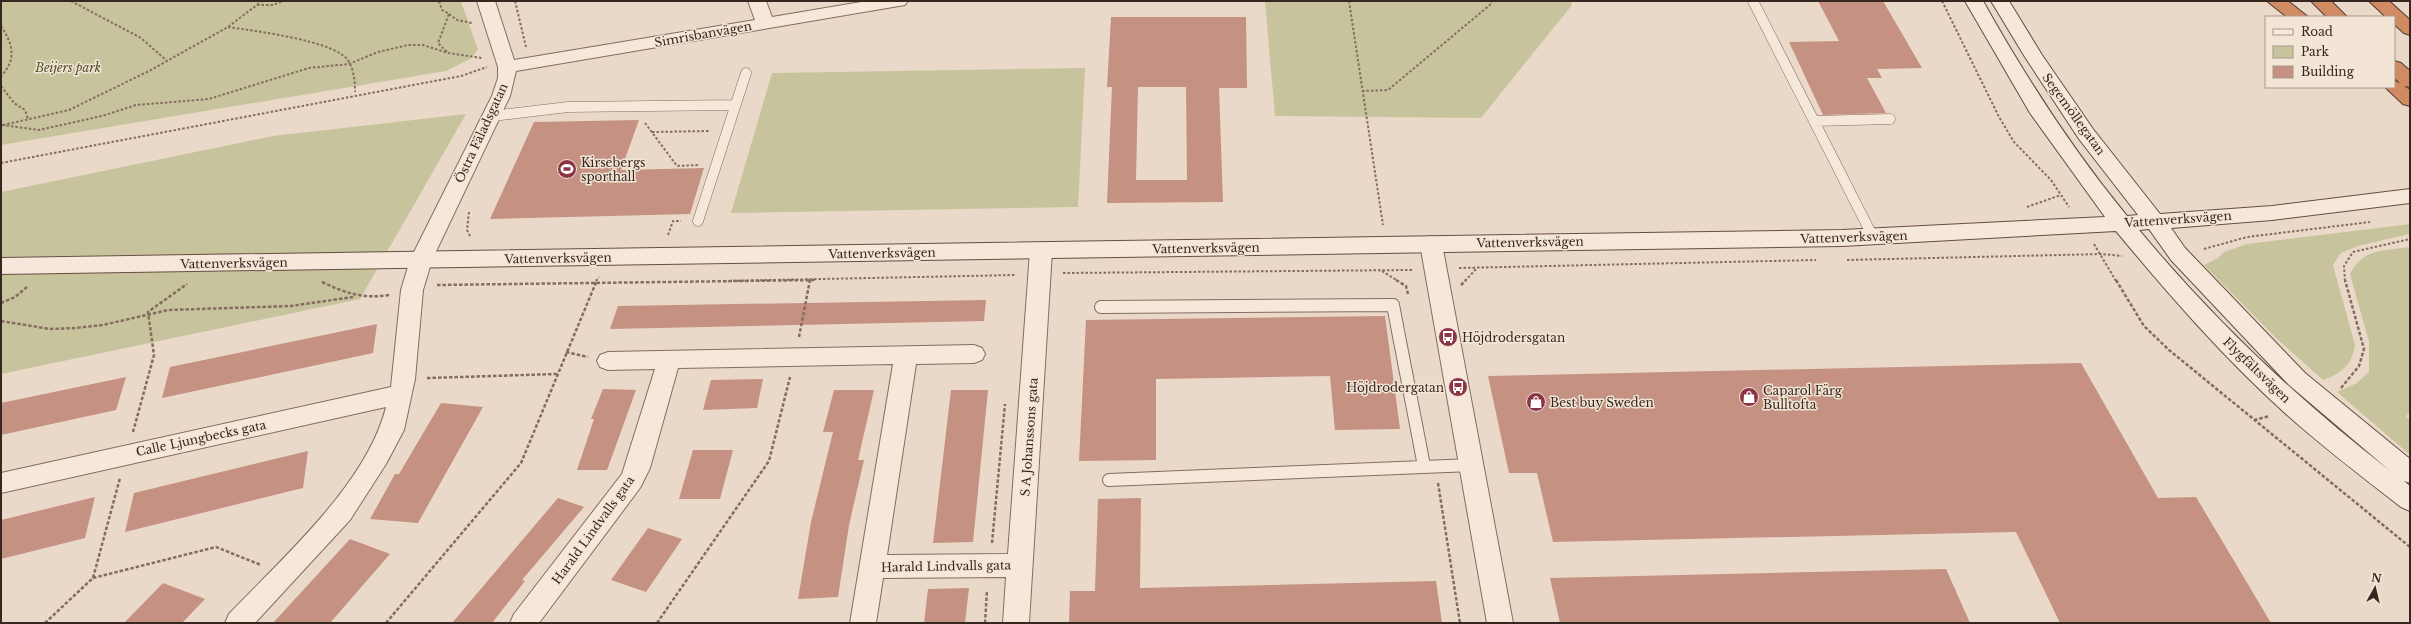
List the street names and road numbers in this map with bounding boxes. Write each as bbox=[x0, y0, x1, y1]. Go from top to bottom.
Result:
street label: Simrisbanvägen bbox=[653, 18, 753, 50]
street label: Segemöllegatan bbox=[2039, 70, 2109, 158]
street label: Östra Fäladsgatan bbox=[450, 80, 511, 185]
street label: Vattenverksvägen bbox=[2123, 208, 2232, 230]
street label: Vattenverksvägen bbox=[1799, 228, 1908, 246]
street label: Vattenverksvägen bbox=[1475, 234, 1584, 250]
street label: Vattenverksvägen bbox=[1151, 240, 1260, 256]
street label: Vattenverksvägen bbox=[827, 245, 936, 261]
street label: Vattenverksvägen bbox=[503, 250, 612, 266]
street label: Vattenverksvägen bbox=[179, 255, 288, 271]
street label: Flygfältsvägen bbox=[2220, 334, 2294, 406]
street label: S A Johanssons gata bbox=[1017, 377, 1041, 497]
street label: Calle Ljungbecks gata bbox=[135, 417, 268, 459]
street label: Harald Lindvalls gata bbox=[549, 473, 638, 587]
street label: Harald Lindvalls gata bbox=[881, 557, 1012, 575]

